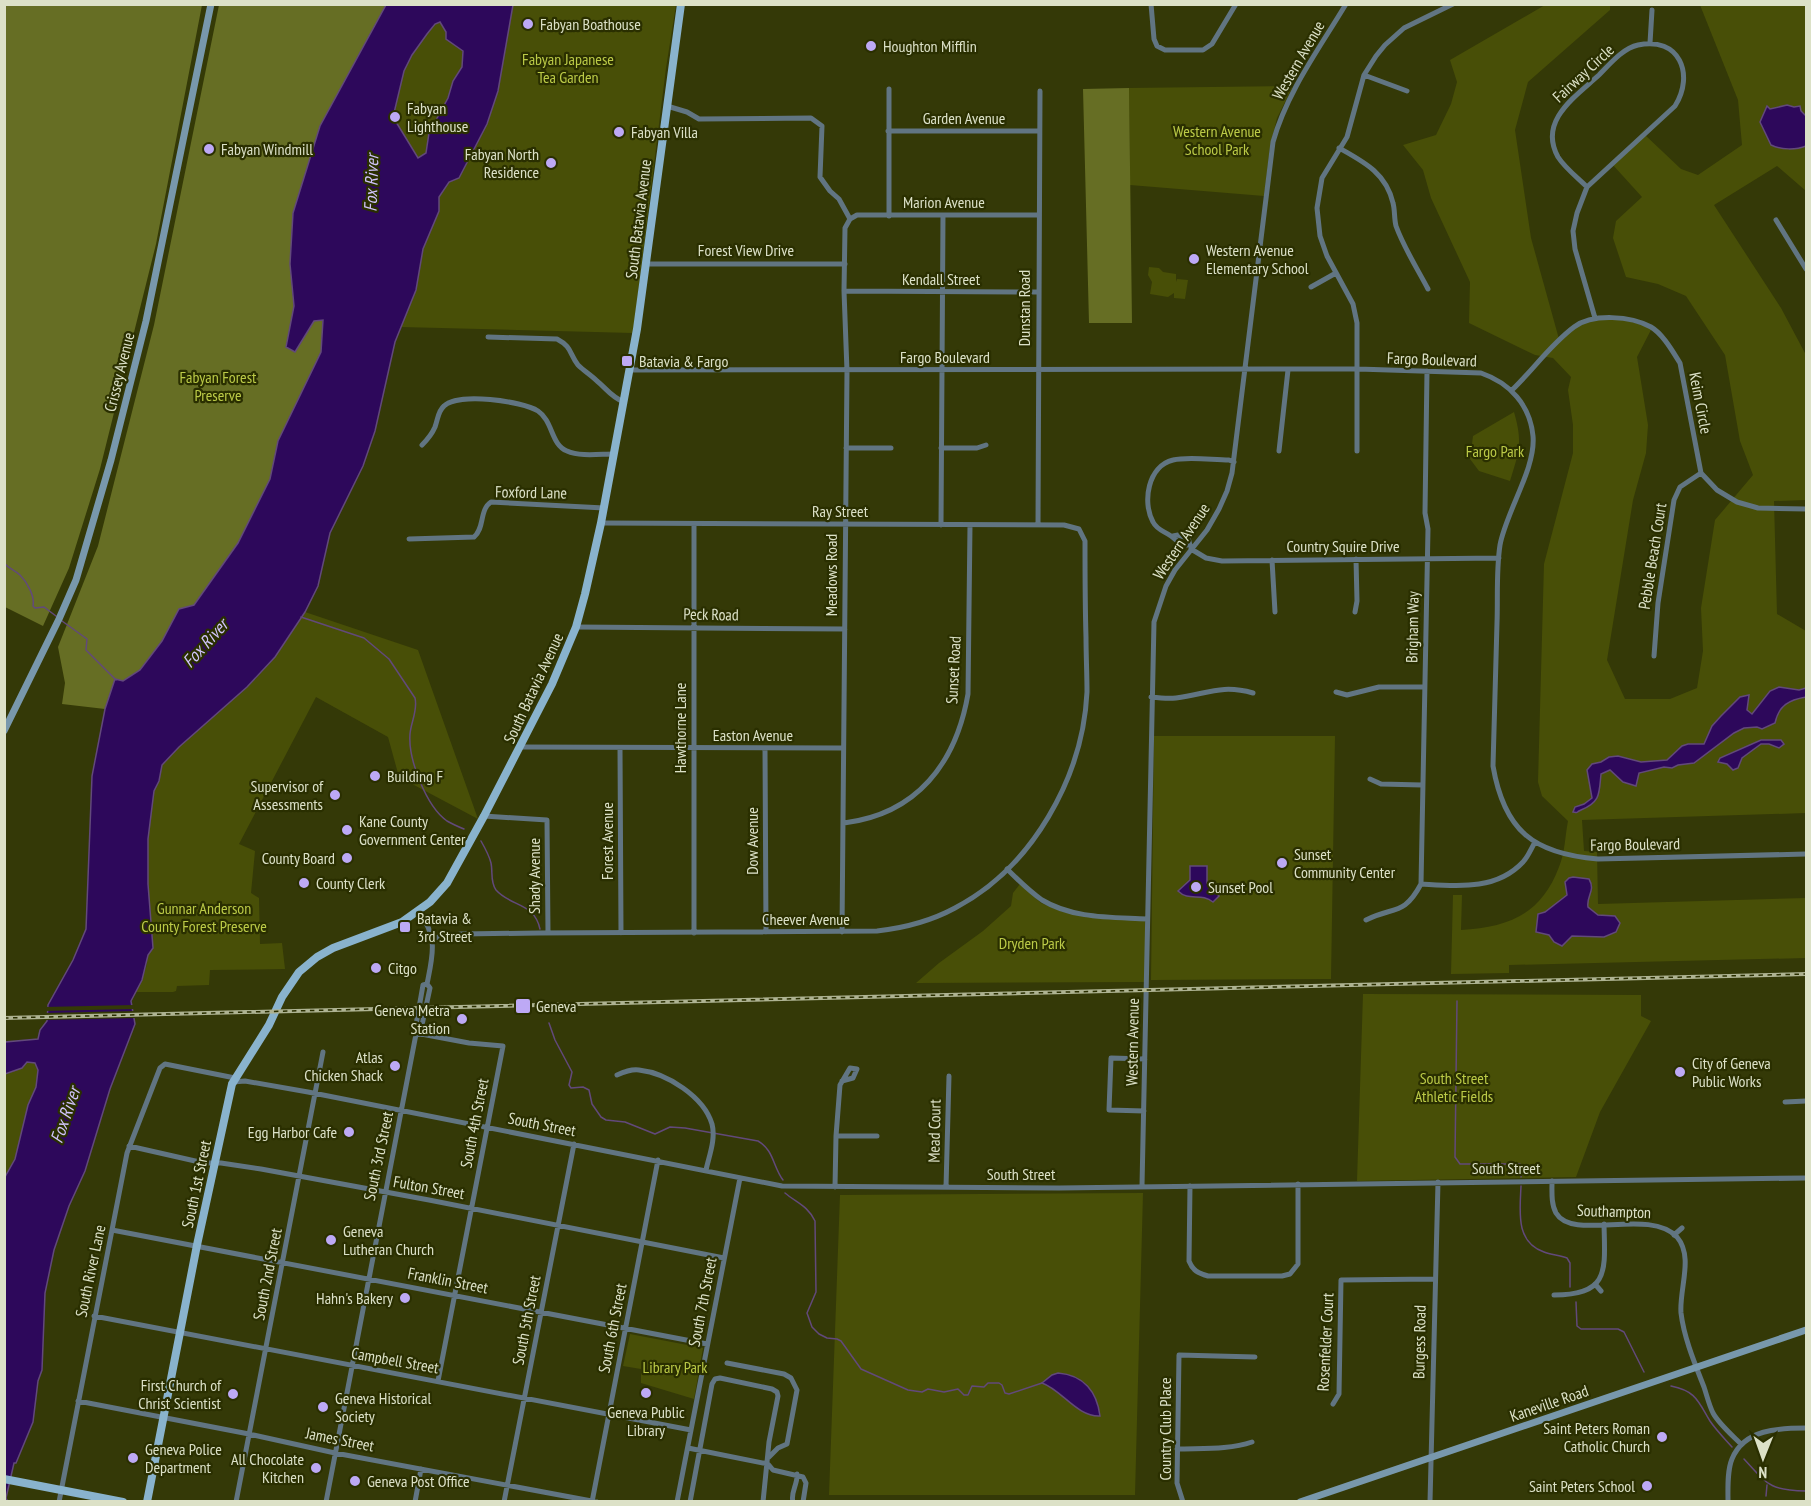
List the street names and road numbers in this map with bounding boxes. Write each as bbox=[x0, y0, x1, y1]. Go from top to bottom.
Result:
street label: Western Avenue bbox=[1267, 17, 1329, 103]
street label: Fairway Circle bbox=[1548, 39, 1618, 107]
street label: Garden Avenue bbox=[923, 108, 1005, 128]
street label: South Batavia Avenue bbox=[621, 158, 655, 280]
street label: Marion Avenue bbox=[903, 192, 985, 212]
street label: Forest View Drive bbox=[698, 240, 794, 260]
street label: Kendall Street bbox=[902, 269, 981, 289]
street label: Dunstan Road bbox=[1014, 270, 1034, 346]
street label: Crissey Avenue bbox=[99, 330, 139, 414]
street label: Fargo Boulevard bbox=[900, 347, 990, 367]
street label: Fargo Boulevard bbox=[1387, 347, 1477, 371]
street label: Keim Circle bbox=[1685, 370, 1717, 436]
street label: Foxford Lane bbox=[495, 481, 567, 503]
street label: Western Avenue bbox=[1148, 499, 1214, 583]
street label: Ray Street bbox=[812, 501, 869, 521]
street label: Pebble Beach Court bbox=[1634, 501, 1670, 611]
street label: Meadows Road bbox=[821, 534, 841, 616]
street label: Country Squire Drive bbox=[1286, 536, 1400, 556]
street label: Brigham Way bbox=[1401, 591, 1423, 663]
street label: Peck Road bbox=[683, 604, 739, 624]
street label: South Batavia Avenue bbox=[499, 629, 567, 747]
street label: Sunset Road bbox=[941, 635, 965, 704]
street label: Hawthorne Lane bbox=[670, 683, 690, 773]
street label: Easton Avenue bbox=[713, 725, 793, 745]
street label: Forest Avenue bbox=[597, 802, 617, 880]
street label: Dow Avenue bbox=[742, 807, 762, 875]
street label: Fargo Boulevard bbox=[1590, 833, 1680, 855]
street label: Shady Avenue bbox=[524, 838, 544, 914]
street label: Cheever Avenue bbox=[762, 909, 850, 929]
street label: Western Avenue bbox=[1121, 998, 1143, 1086]
street label: South 4th Street bbox=[456, 1076, 493, 1169]
street label: Mead Court bbox=[923, 1099, 945, 1163]
street label: South Street bbox=[506, 1108, 578, 1140]
street label: South 3rd Street bbox=[359, 1109, 397, 1202]
street label: South 1st Street bbox=[177, 1138, 215, 1230]
street label: South Street bbox=[1472, 1158, 1541, 1178]
street label: South Street bbox=[987, 1164, 1056, 1184]
street label: Fulton Street bbox=[392, 1171, 467, 1203]
street label: Southampton bbox=[1577, 1200, 1651, 1222]
street label: South River Lane bbox=[70, 1223, 110, 1319]
street label: South 2nd Street bbox=[248, 1226, 286, 1322]
street label: South 7th Street bbox=[684, 1255, 721, 1348]
street label: Franklin Street bbox=[406, 1262, 490, 1298]
street label: South 5th Street bbox=[508, 1273, 545, 1366]
street label: South 6th Street bbox=[594, 1281, 631, 1374]
street label: Rosenfelder Court bbox=[1312, 1292, 1338, 1392]
street label: Burgess Road bbox=[1408, 1305, 1430, 1379]
street label: Campbell Street bbox=[350, 1342, 441, 1378]
street label: Country Club Place bbox=[1155, 1377, 1175, 1481]
street label: Kaneville Road bbox=[1507, 1380, 1591, 1426]
street label: James Street bbox=[303, 1422, 376, 1456]

